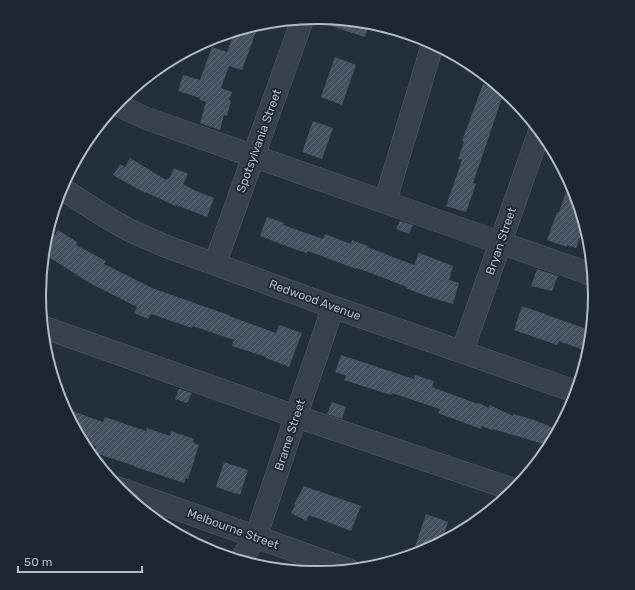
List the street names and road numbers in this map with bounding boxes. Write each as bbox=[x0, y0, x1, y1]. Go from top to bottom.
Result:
street label: Spotsylvania Street bbox=[234, 87, 284, 195]
street label: Bryan Street bbox=[483, 205, 519, 277]
street label: Redwood Avenue bbox=[267, 277, 363, 323]
street label: Brame Street bbox=[272, 397, 308, 472]
street label: Melbourne Street bbox=[185, 506, 281, 552]

